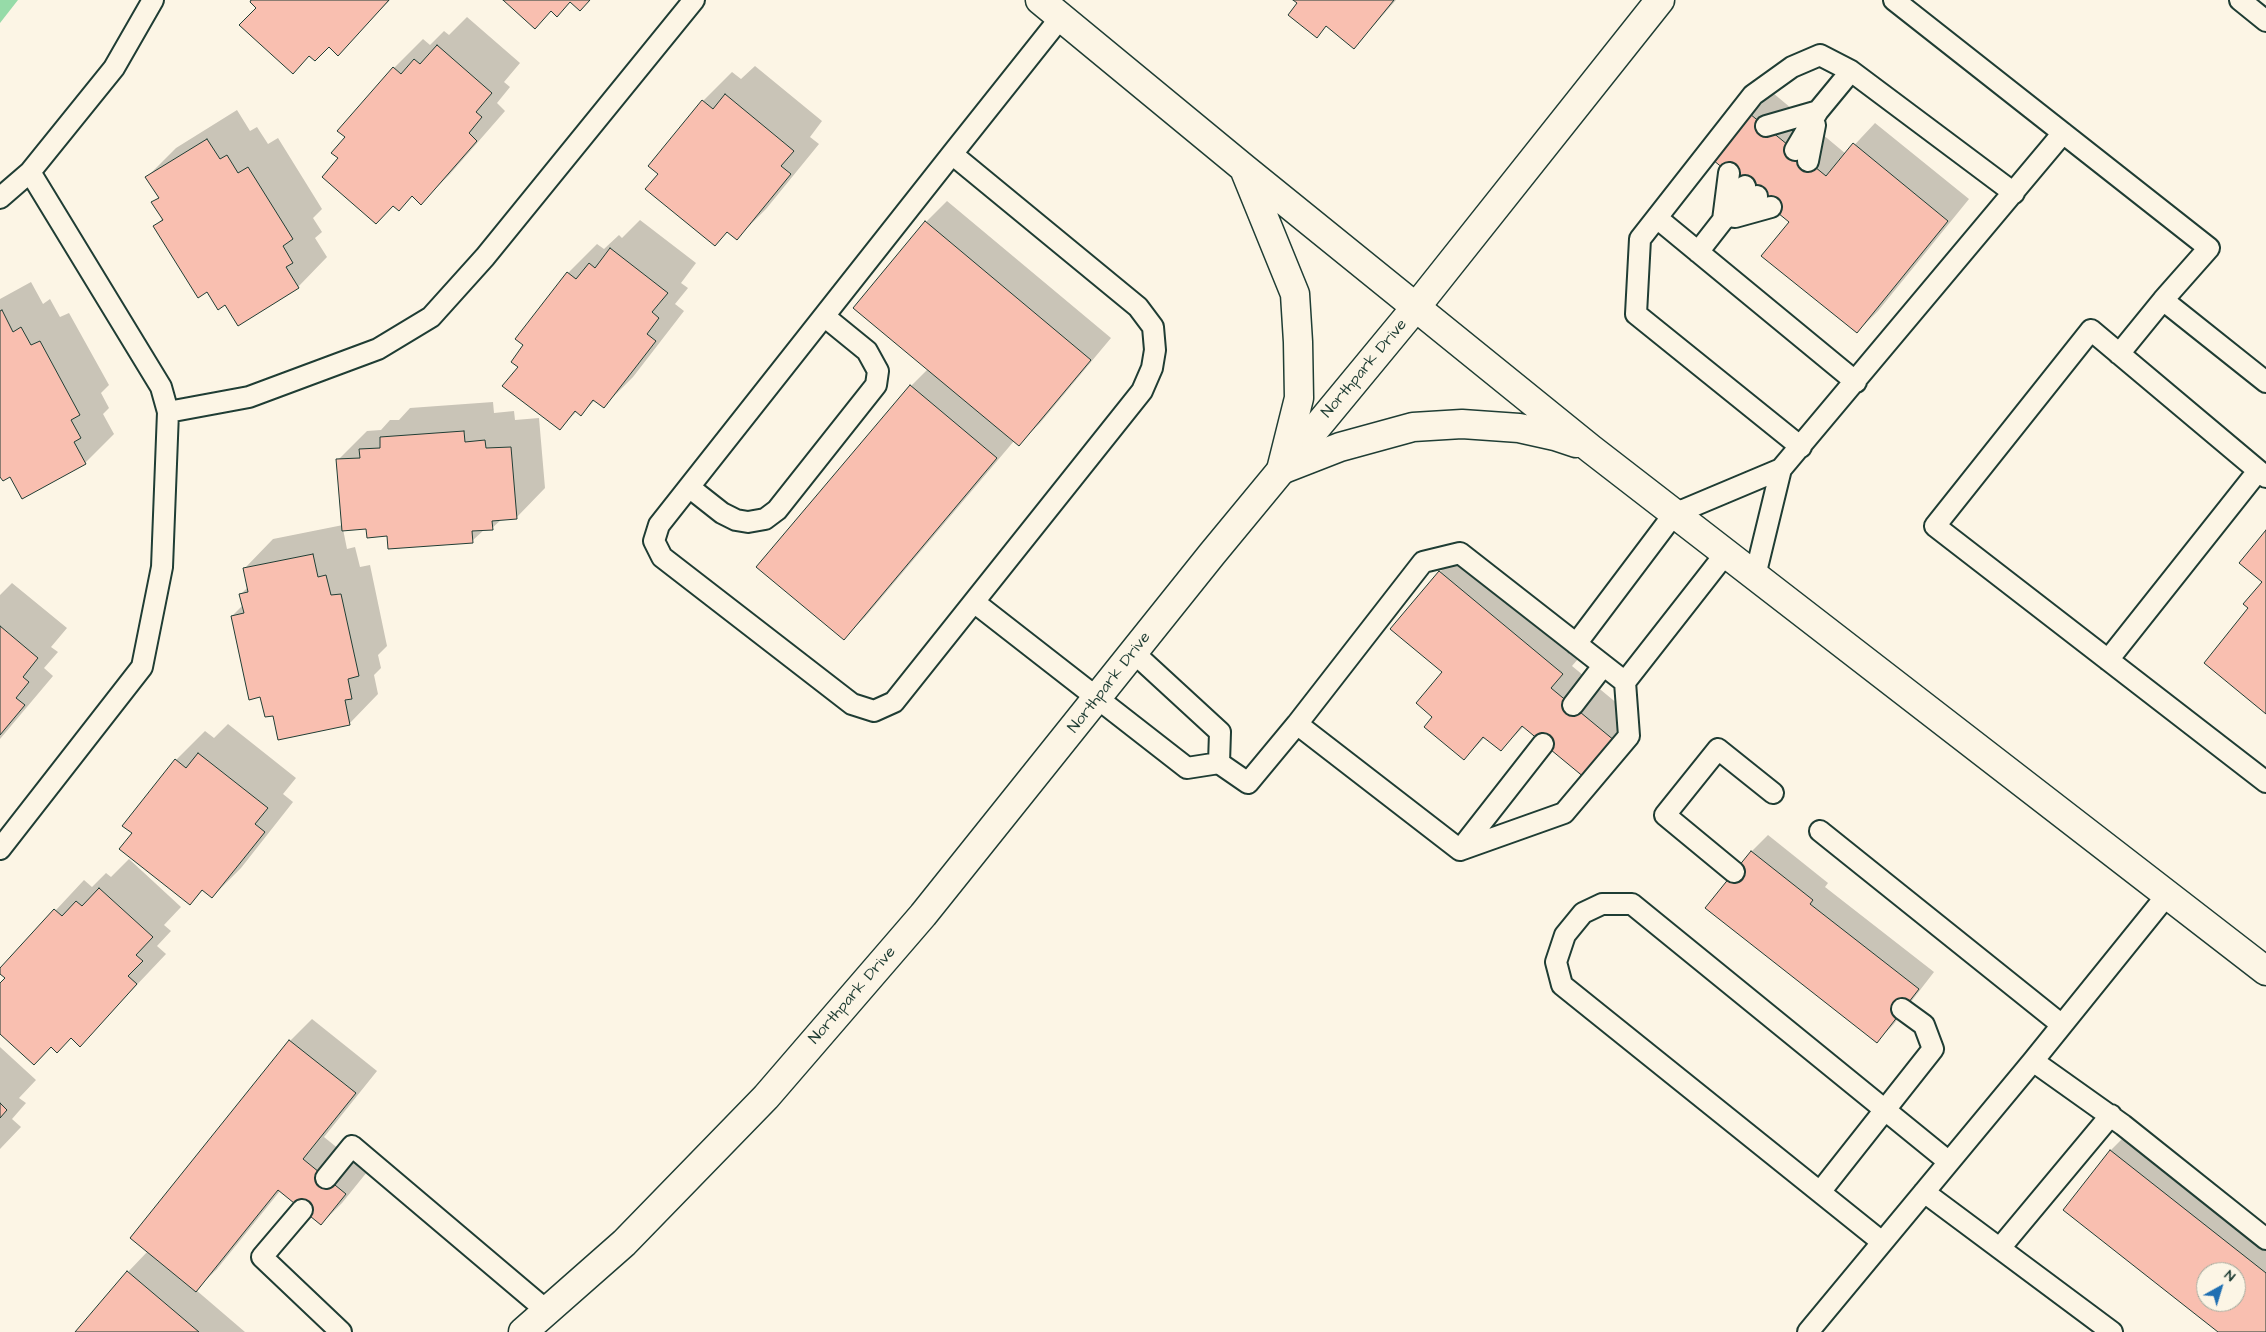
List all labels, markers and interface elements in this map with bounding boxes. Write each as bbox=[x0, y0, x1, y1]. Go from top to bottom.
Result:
street label: Northpark Drive bbox=[1318, 316, 1412, 422]
street label: Northpark Drive bbox=[1065, 629, 1155, 737]
street label: Northpark Drive bbox=[805, 943, 901, 1049]
north arrow bbox=[2196, 1262, 2246, 1312]
text: N bbox=[2220, 1266, 2240, 1287]

